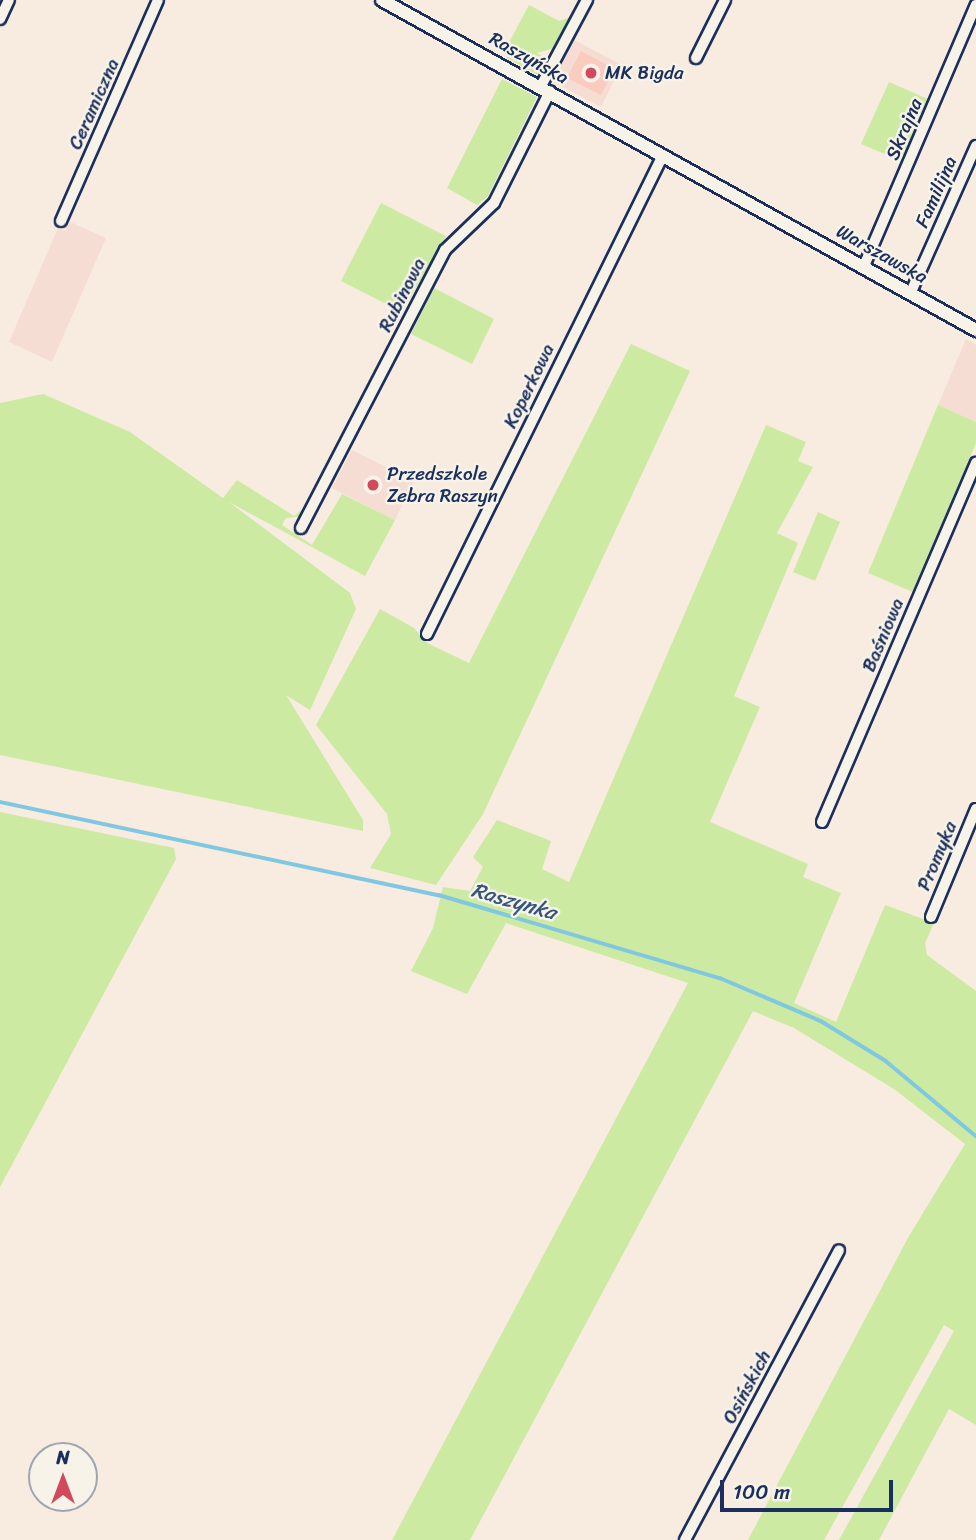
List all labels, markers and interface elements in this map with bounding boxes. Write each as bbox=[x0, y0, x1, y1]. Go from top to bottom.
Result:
street label: Raszyńska bbox=[485, 27, 573, 89]
street label: Ceramiczna bbox=[64, 55, 124, 153]
place label: MK Bigda bbox=[605, 62, 683, 84]
marker: MK Bigda bbox=[583, 65, 599, 81]
street label: Skrajna bbox=[881, 95, 927, 163]
street label: Familijna bbox=[910, 153, 962, 231]
street label: Warszawska bbox=[832, 220, 932, 288]
street label: Rubinowa bbox=[374, 254, 430, 336]
street label: Koperkowa bbox=[499, 340, 559, 432]
place label: Przedszkole Zebra Raszyn bbox=[387, 463, 499, 507]
marker: Przedszkole Zebra Raszyn bbox=[365, 477, 381, 493]
street label: Baśniowa bbox=[857, 595, 909, 675]
street label: Promyka bbox=[912, 818, 962, 894]
water label: Raszynka bbox=[469, 877, 559, 925]
street label: Osińskich bbox=[718, 1346, 776, 1428]
text: N bbox=[56, 1441, 70, 1474]
north arrow bbox=[28, 1442, 98, 1512]
scale bar bbox=[724, 1466, 897, 1510]
text: 100 m bbox=[733, 1473, 790, 1511]

